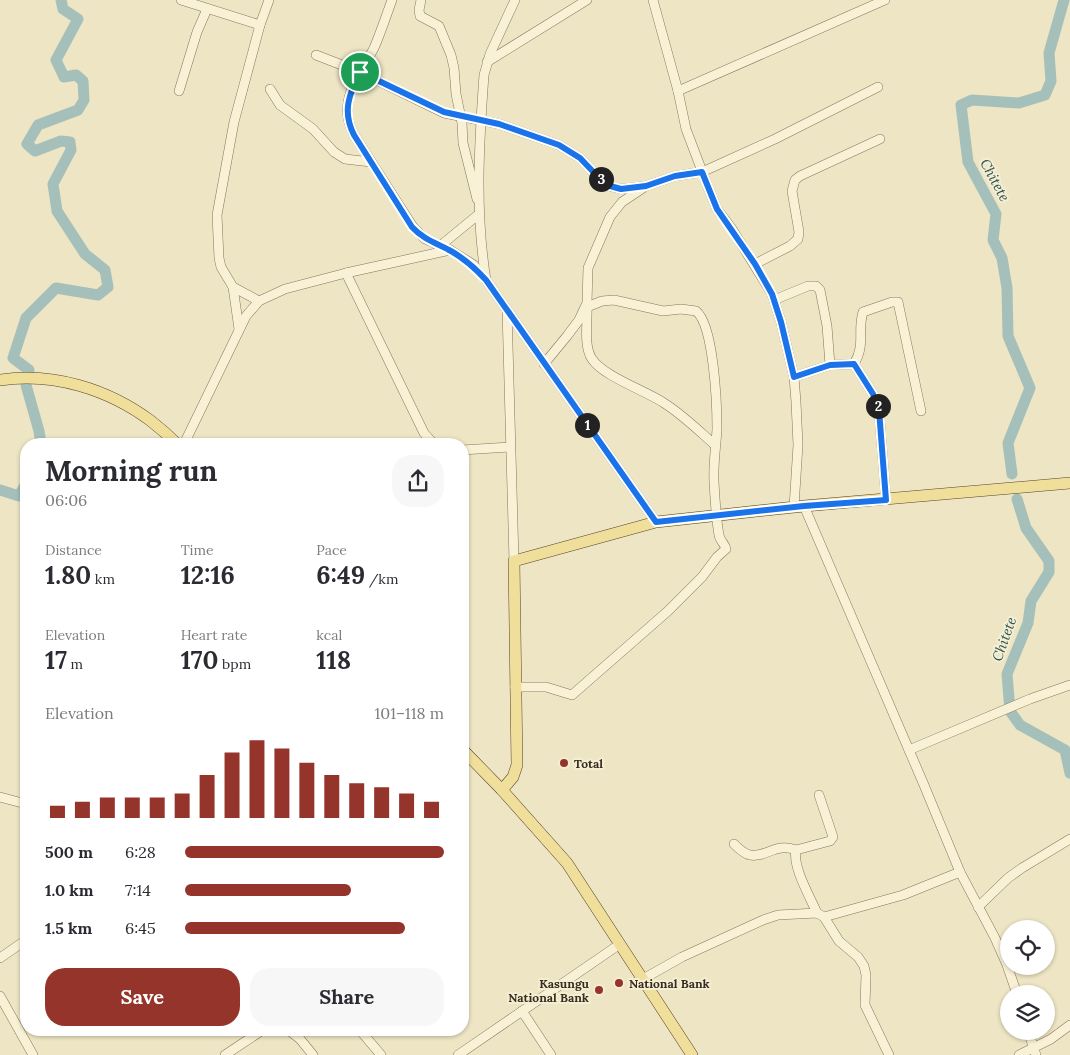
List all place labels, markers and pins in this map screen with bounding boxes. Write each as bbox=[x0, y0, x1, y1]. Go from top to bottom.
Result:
pin bbox=[339, 51, 381, 93]
pin: 3 bbox=[588, 166, 614, 192]
pin: 2 bbox=[866, 394, 890, 418]
pin: 1 bbox=[574, 412, 600, 438]
place label: Total bbox=[574, 756, 603, 771]
marker: Total bbox=[558, 757, 570, 769]
place label: Kasungu National Bank bbox=[508, 976, 590, 1005]
place label: National Bank bbox=[629, 976, 710, 991]
marker: National Bank bbox=[613, 977, 625, 989]
marker: Kasungu National Bank bbox=[593, 984, 605, 996]

